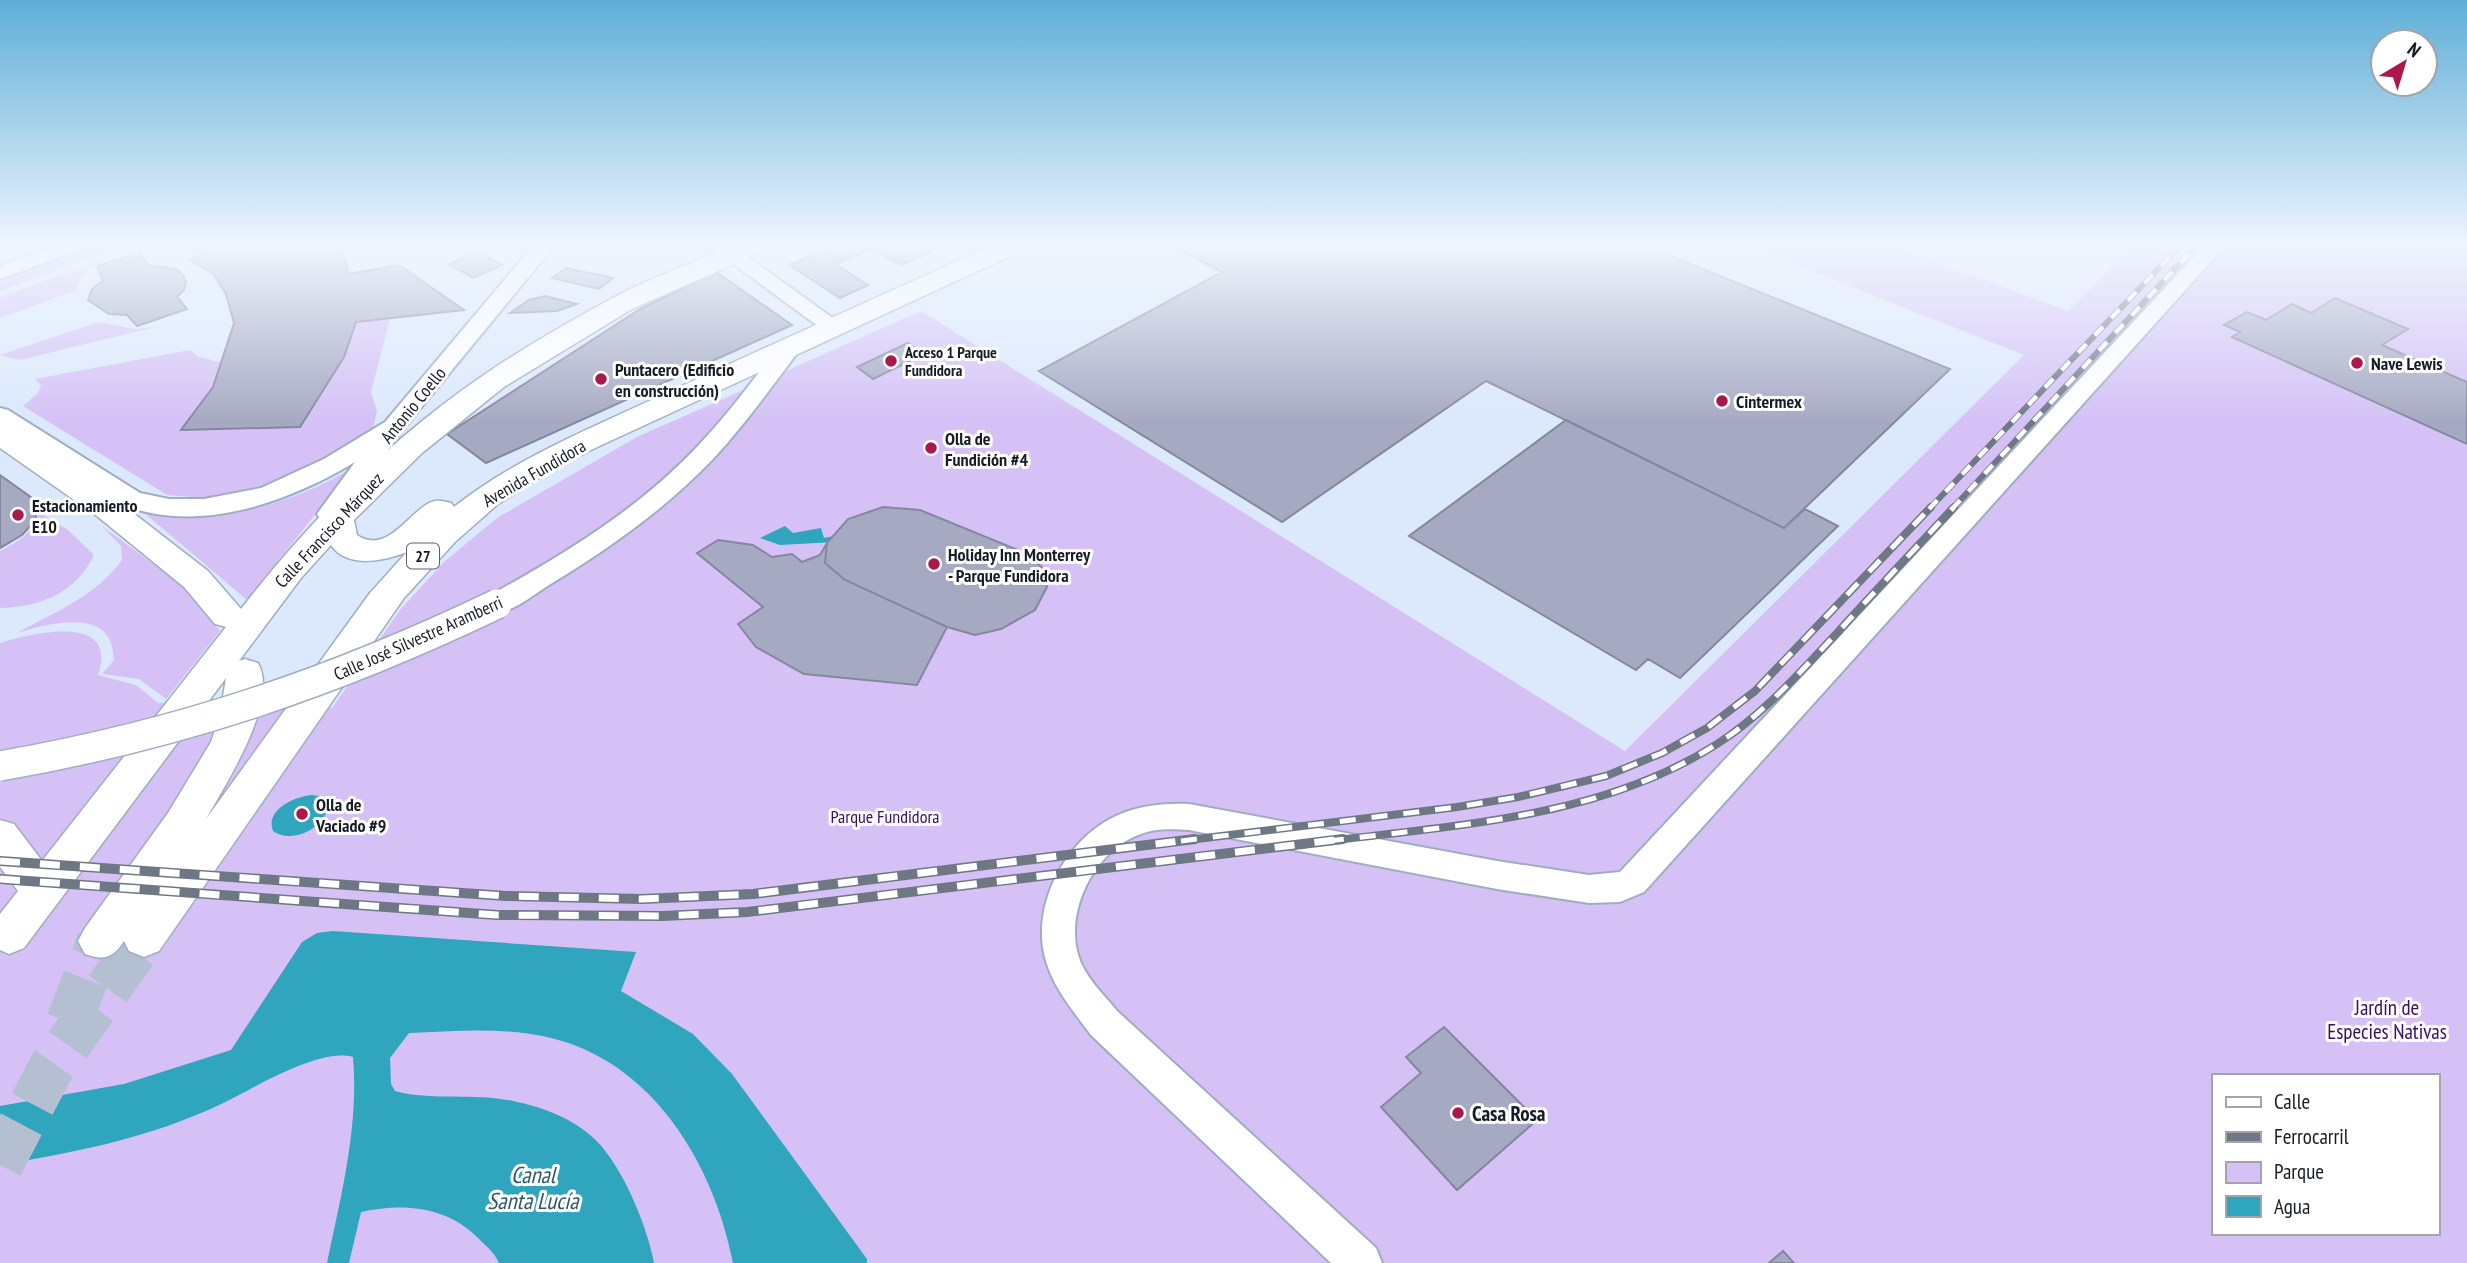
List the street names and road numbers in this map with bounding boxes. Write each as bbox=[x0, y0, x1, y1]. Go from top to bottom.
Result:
street label: Antonio Coello bbox=[375, 362, 451, 448]
street label: Avenida Fundidora bbox=[478, 434, 590, 512]
street label: Calle Francisco Márquez bbox=[270, 468, 388, 592]
road number: 27 bbox=[407, 544, 439, 568]
street label: Calle José Silvestre Aramberri bbox=[330, 590, 506, 686]

